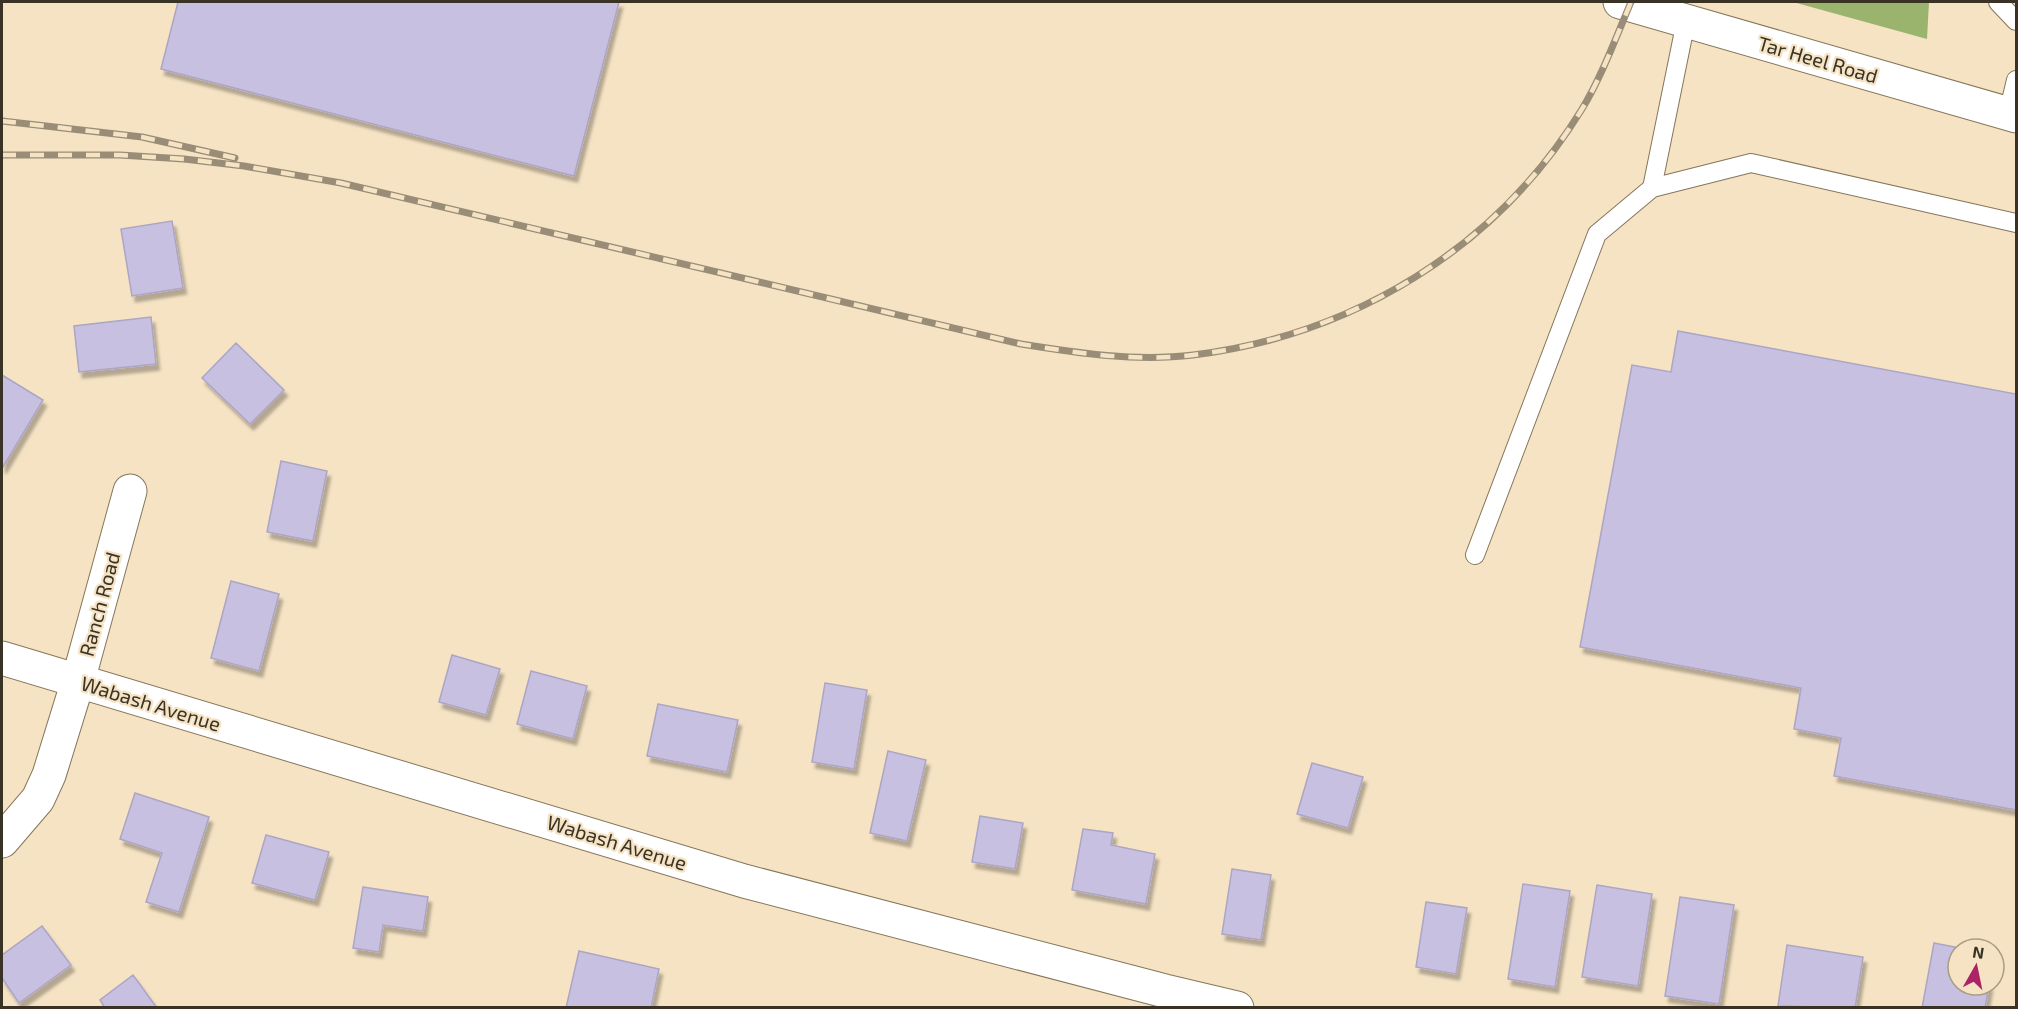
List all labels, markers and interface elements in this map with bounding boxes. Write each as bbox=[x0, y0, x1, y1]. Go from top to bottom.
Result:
street label: Tar Heel Road bbox=[1755, 30, 1881, 88]
street label: Ranch Road bbox=[74, 549, 124, 659]
street label: Wabash Avenue bbox=[78, 670, 224, 736]
street label: Wabash Avenue bbox=[544, 809, 690, 875]
north arrow bbox=[1946, 937, 2006, 997]
text: N bbox=[1971, 941, 1986, 962]

